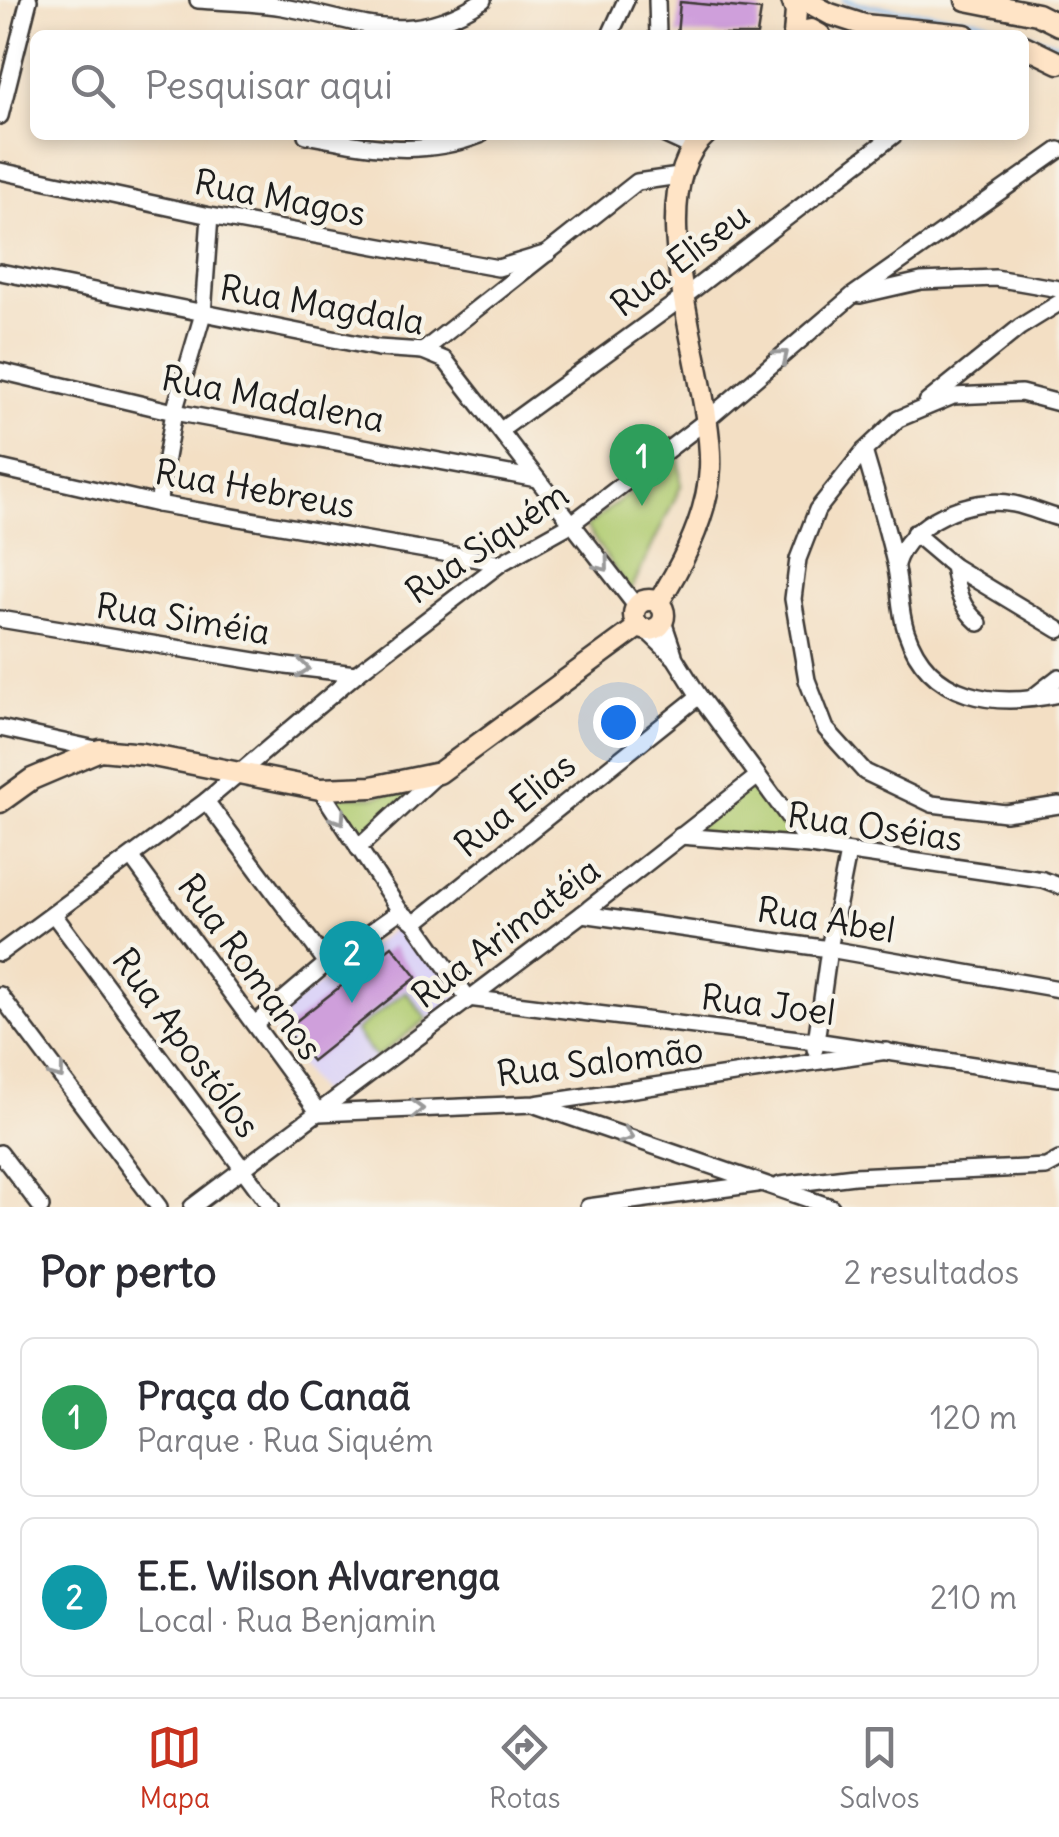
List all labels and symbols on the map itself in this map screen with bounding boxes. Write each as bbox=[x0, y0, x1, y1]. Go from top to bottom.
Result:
street label: Rua Magos bbox=[191, 159, 370, 235]
street label: Rua Eliseu bbox=[601, 193, 757, 326]
street label: Rua Magdala bbox=[217, 264, 428, 344]
one-way arrow bbox=[771, 350, 789, 368]
street label: Rua Madalena bbox=[158, 355, 388, 441]
pin: 1 bbox=[610, 424, 674, 506]
street label: Rua Hebreus bbox=[152, 449, 359, 527]
street label: Rua Siquém bbox=[397, 472, 576, 613]
one-way arrow bbox=[592, 554, 610, 572]
street label: Rua Siméia bbox=[93, 583, 273, 653]
one-way arrow bbox=[296, 657, 312, 678]
your location bbox=[593, 697, 644, 748]
street label: Rua Elias bbox=[445, 742, 584, 866]
street label: Rua Oséias bbox=[785, 792, 965, 860]
one-way arrow bbox=[326, 808, 345, 826]
street label: Rua Arimatéia bbox=[403, 847, 608, 1017]
street label: Rua Romanos bbox=[169, 865, 333, 1068]
street label: Rua Abel bbox=[754, 886, 898, 952]
pin: 2 bbox=[320, 920, 384, 1003]
street label: Rua Apostólos bbox=[103, 939, 270, 1146]
street label: Rua Joel bbox=[699, 974, 838, 1034]
street label: Rua Salomão bbox=[494, 1027, 706, 1096]
one-way arrow bbox=[47, 1062, 64, 1080]
one-way arrow bbox=[409, 1098, 425, 1119]
one-way arrow bbox=[617, 1124, 634, 1145]

